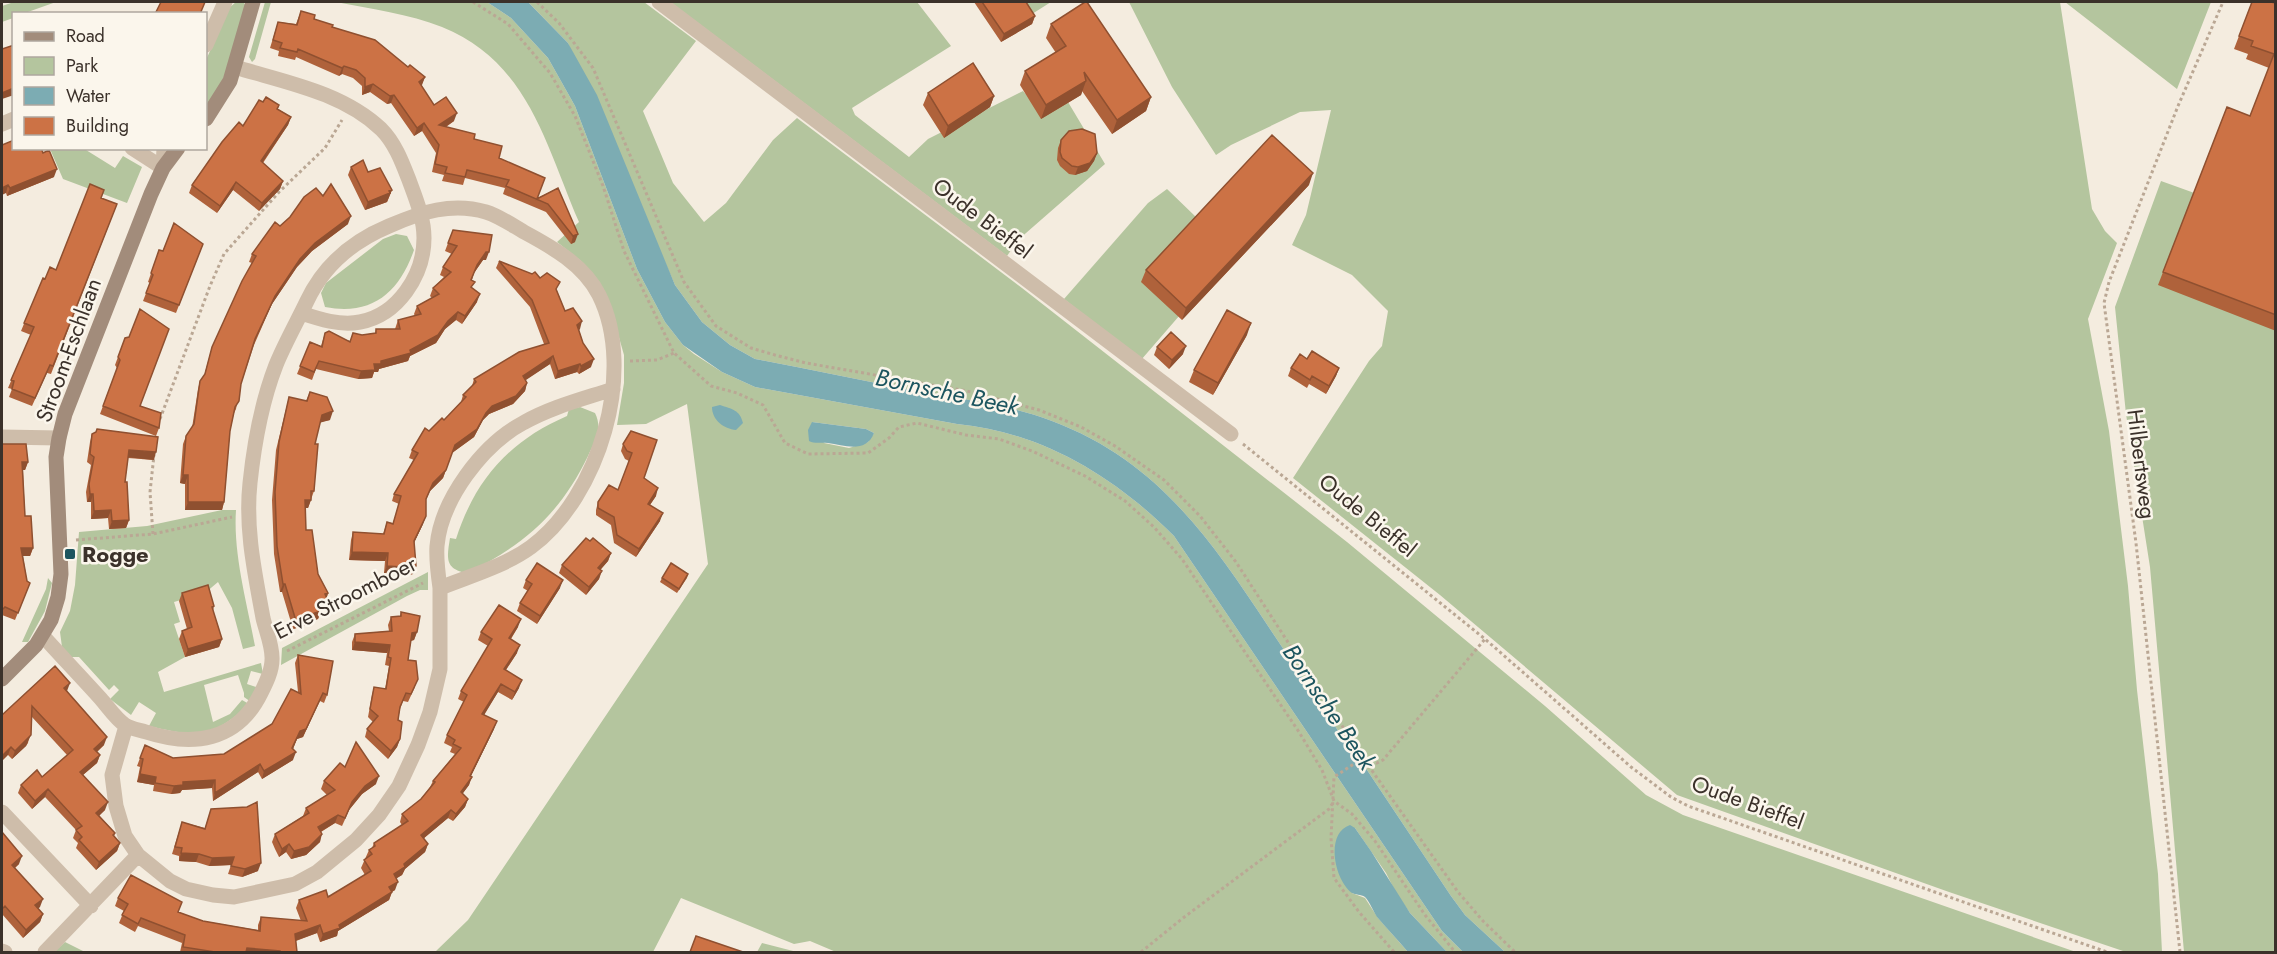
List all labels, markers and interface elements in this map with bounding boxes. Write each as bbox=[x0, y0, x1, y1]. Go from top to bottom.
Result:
legend bbox=[12, 12, 207, 150]
text: Road bbox=[66, 23, 105, 49]
text: Park bbox=[66, 53, 98, 79]
text: Water bbox=[66, 83, 111, 109]
text: Building bbox=[66, 113, 129, 139]
street label: Oude Bieffel bbox=[926, 170, 1040, 266]
street label: Stroom-Eschlaan bbox=[27, 274, 109, 426]
water label: Bornsche Beek bbox=[872, 359, 1023, 424]
street label: Hilbertsweg bbox=[2119, 407, 2165, 521]
street label: Oude Bieffel bbox=[1312, 466, 1424, 564]
place label: Rogge bbox=[82, 538, 149, 570]
marker: Rogge bbox=[63, 547, 77, 561]
street label: Erve Stroomboer bbox=[268, 547, 422, 647]
water label: Bornsche Beek bbox=[1274, 637, 1385, 778]
street label: Oude Bieffel bbox=[1687, 767, 1809, 837]

